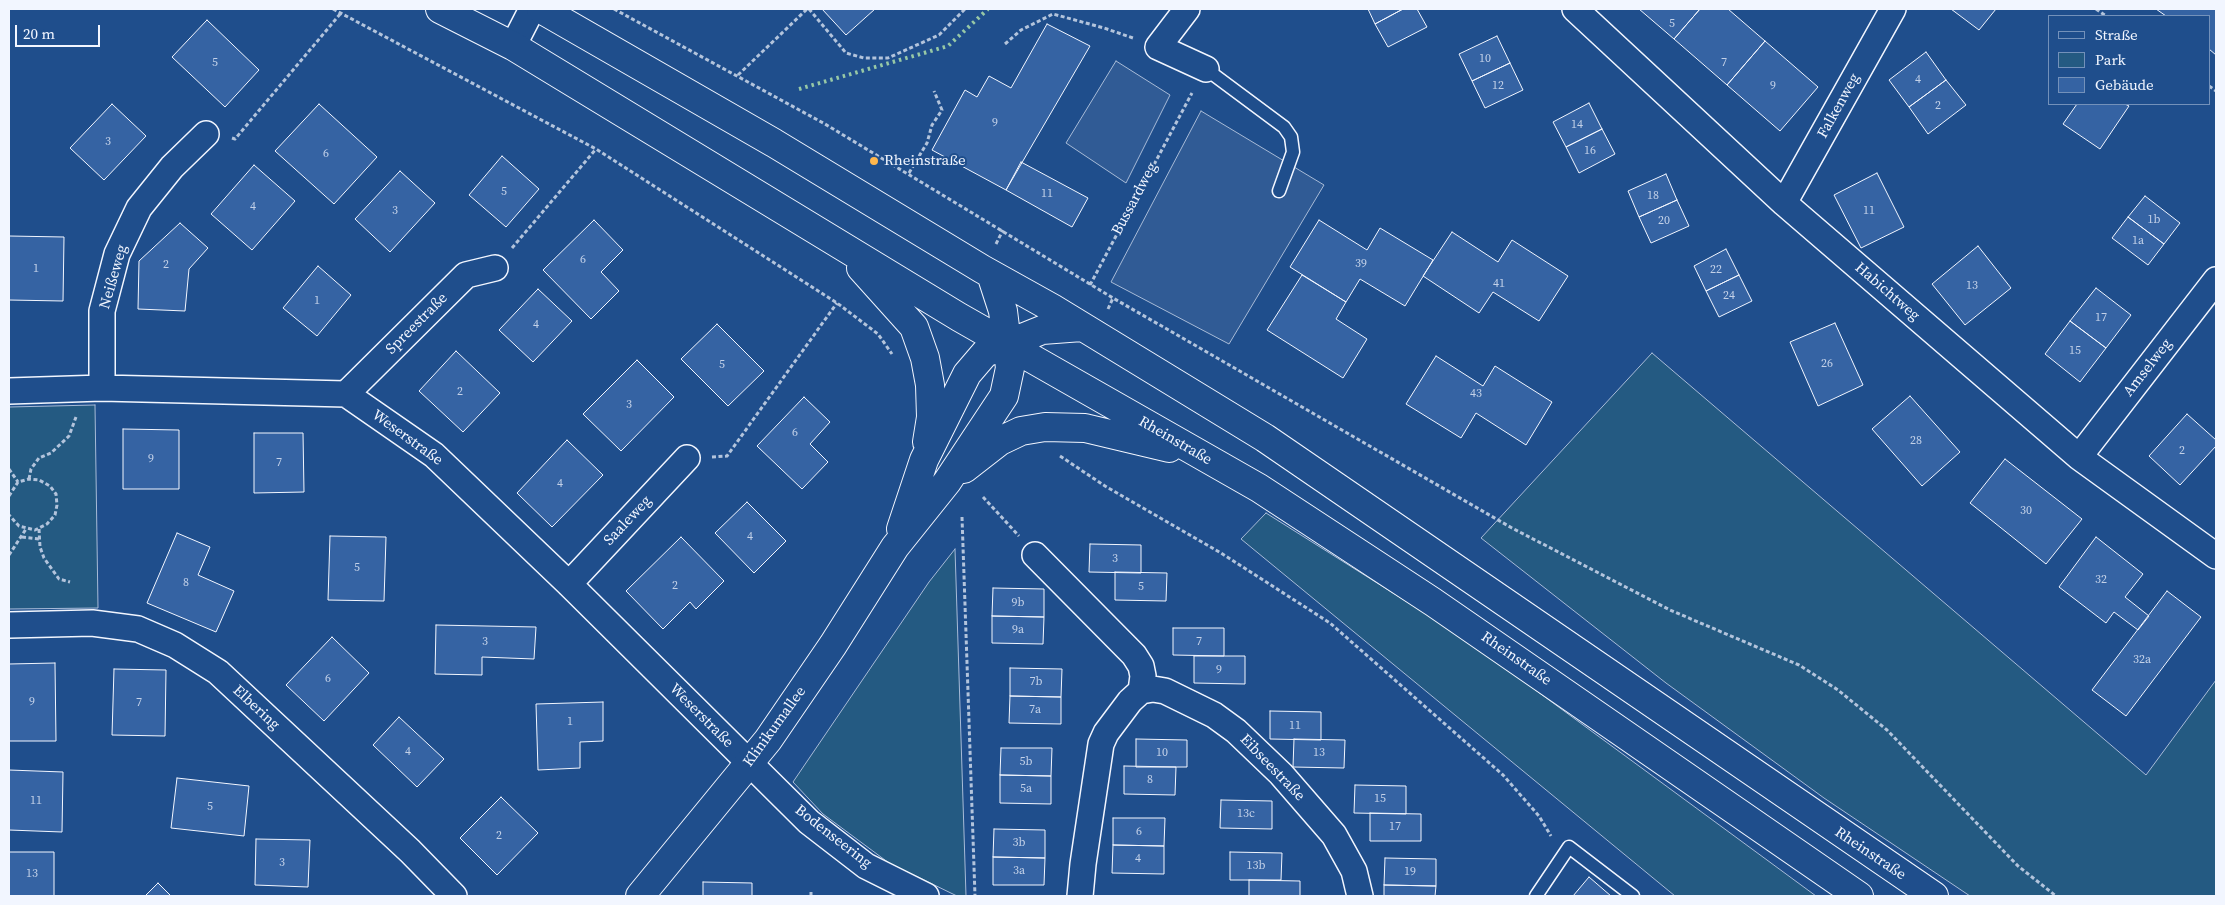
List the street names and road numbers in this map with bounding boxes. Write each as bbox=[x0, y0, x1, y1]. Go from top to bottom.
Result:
street label: Falkenweg bbox=[1814, 71, 1864, 141]
street label: Bussardweg bbox=[1108, 160, 1162, 238]
street label: Neißeweg bbox=[96, 243, 132, 311]
street label: Habichtweg bbox=[1851, 259, 1923, 325]
street label: Spreestraße bbox=[383, 290, 451, 358]
street label: Amselweg bbox=[2120, 336, 2176, 400]
street label: Weserstraße bbox=[368, 406, 446, 470]
street label: Rheinstraße bbox=[1135, 413, 1215, 469]
street label: Saaleweg bbox=[600, 492, 656, 550]
street label: Rheinstraße bbox=[1477, 628, 1555, 690]
street label: Weserstraße bbox=[665, 680, 737, 752]
street label: Elbering bbox=[229, 682, 283, 734]
street label: Klinikumallee bbox=[740, 683, 810, 771]
street label: Eibseestraße bbox=[1236, 731, 1308, 805]
street label: Bodenseering bbox=[791, 801, 875, 873]
street label: Rheinstraße bbox=[1831, 824, 1909, 884]

